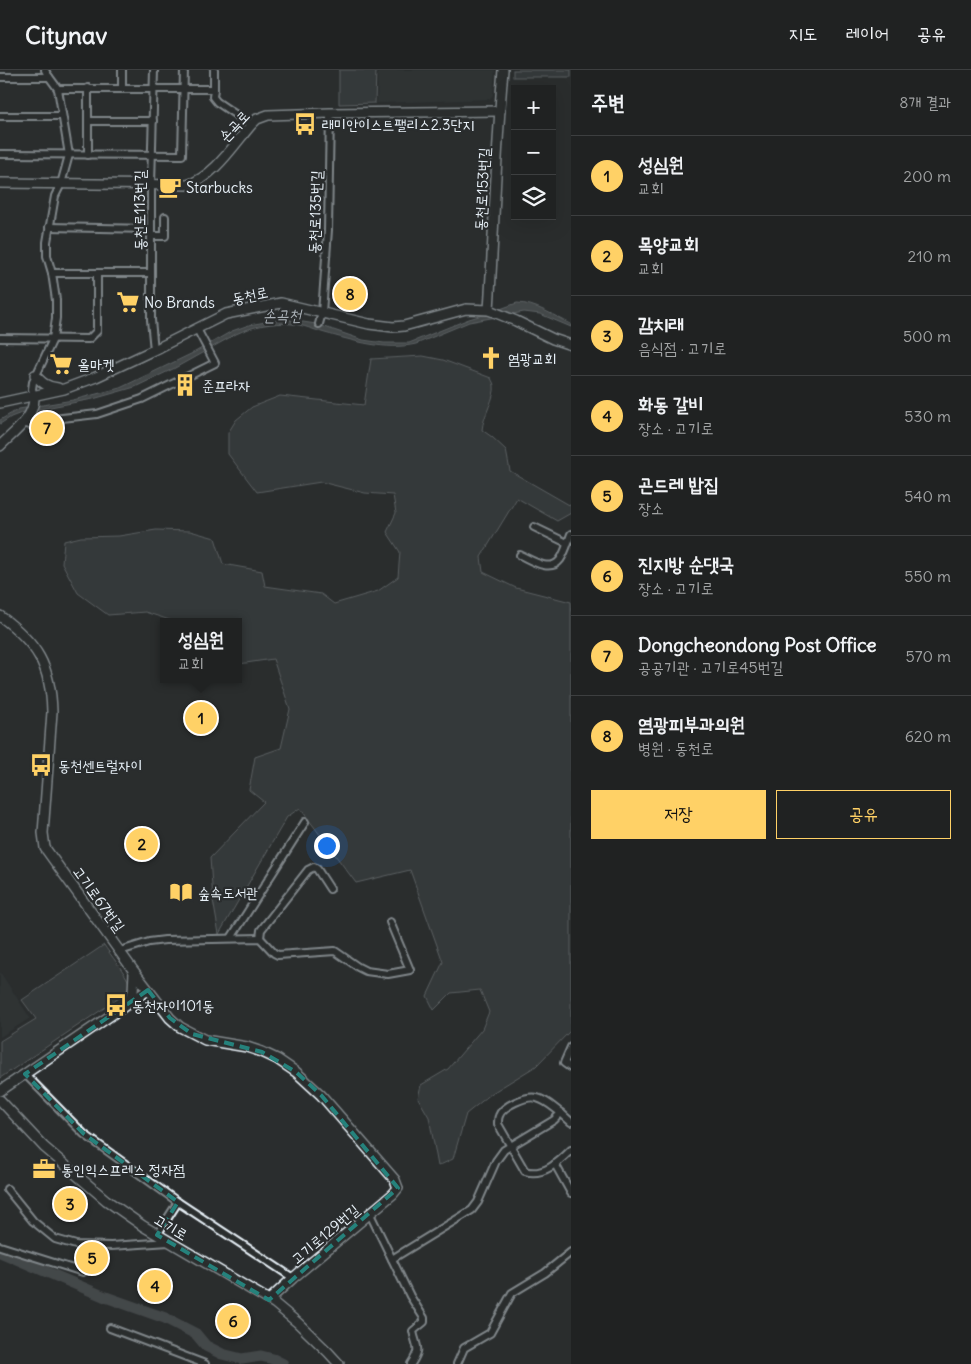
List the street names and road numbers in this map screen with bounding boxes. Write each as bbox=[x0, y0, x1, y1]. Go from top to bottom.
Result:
street label: 손곡로 bbox=[215, 106, 253, 146]
street label: 동천로153번길 bbox=[470, 147, 494, 231]
street label: 동천로113번길 bbox=[130, 170, 149, 250]
street label: 동천로135번길 bbox=[304, 170, 326, 254]
street label: 동천로 bbox=[230, 282, 270, 308]
street label: 고기로67번길 bbox=[69, 863, 129, 935]
street label: 고기로129번길 bbox=[287, 1200, 363, 1268]
street label: 고기로 bbox=[151, 1210, 191, 1244]

